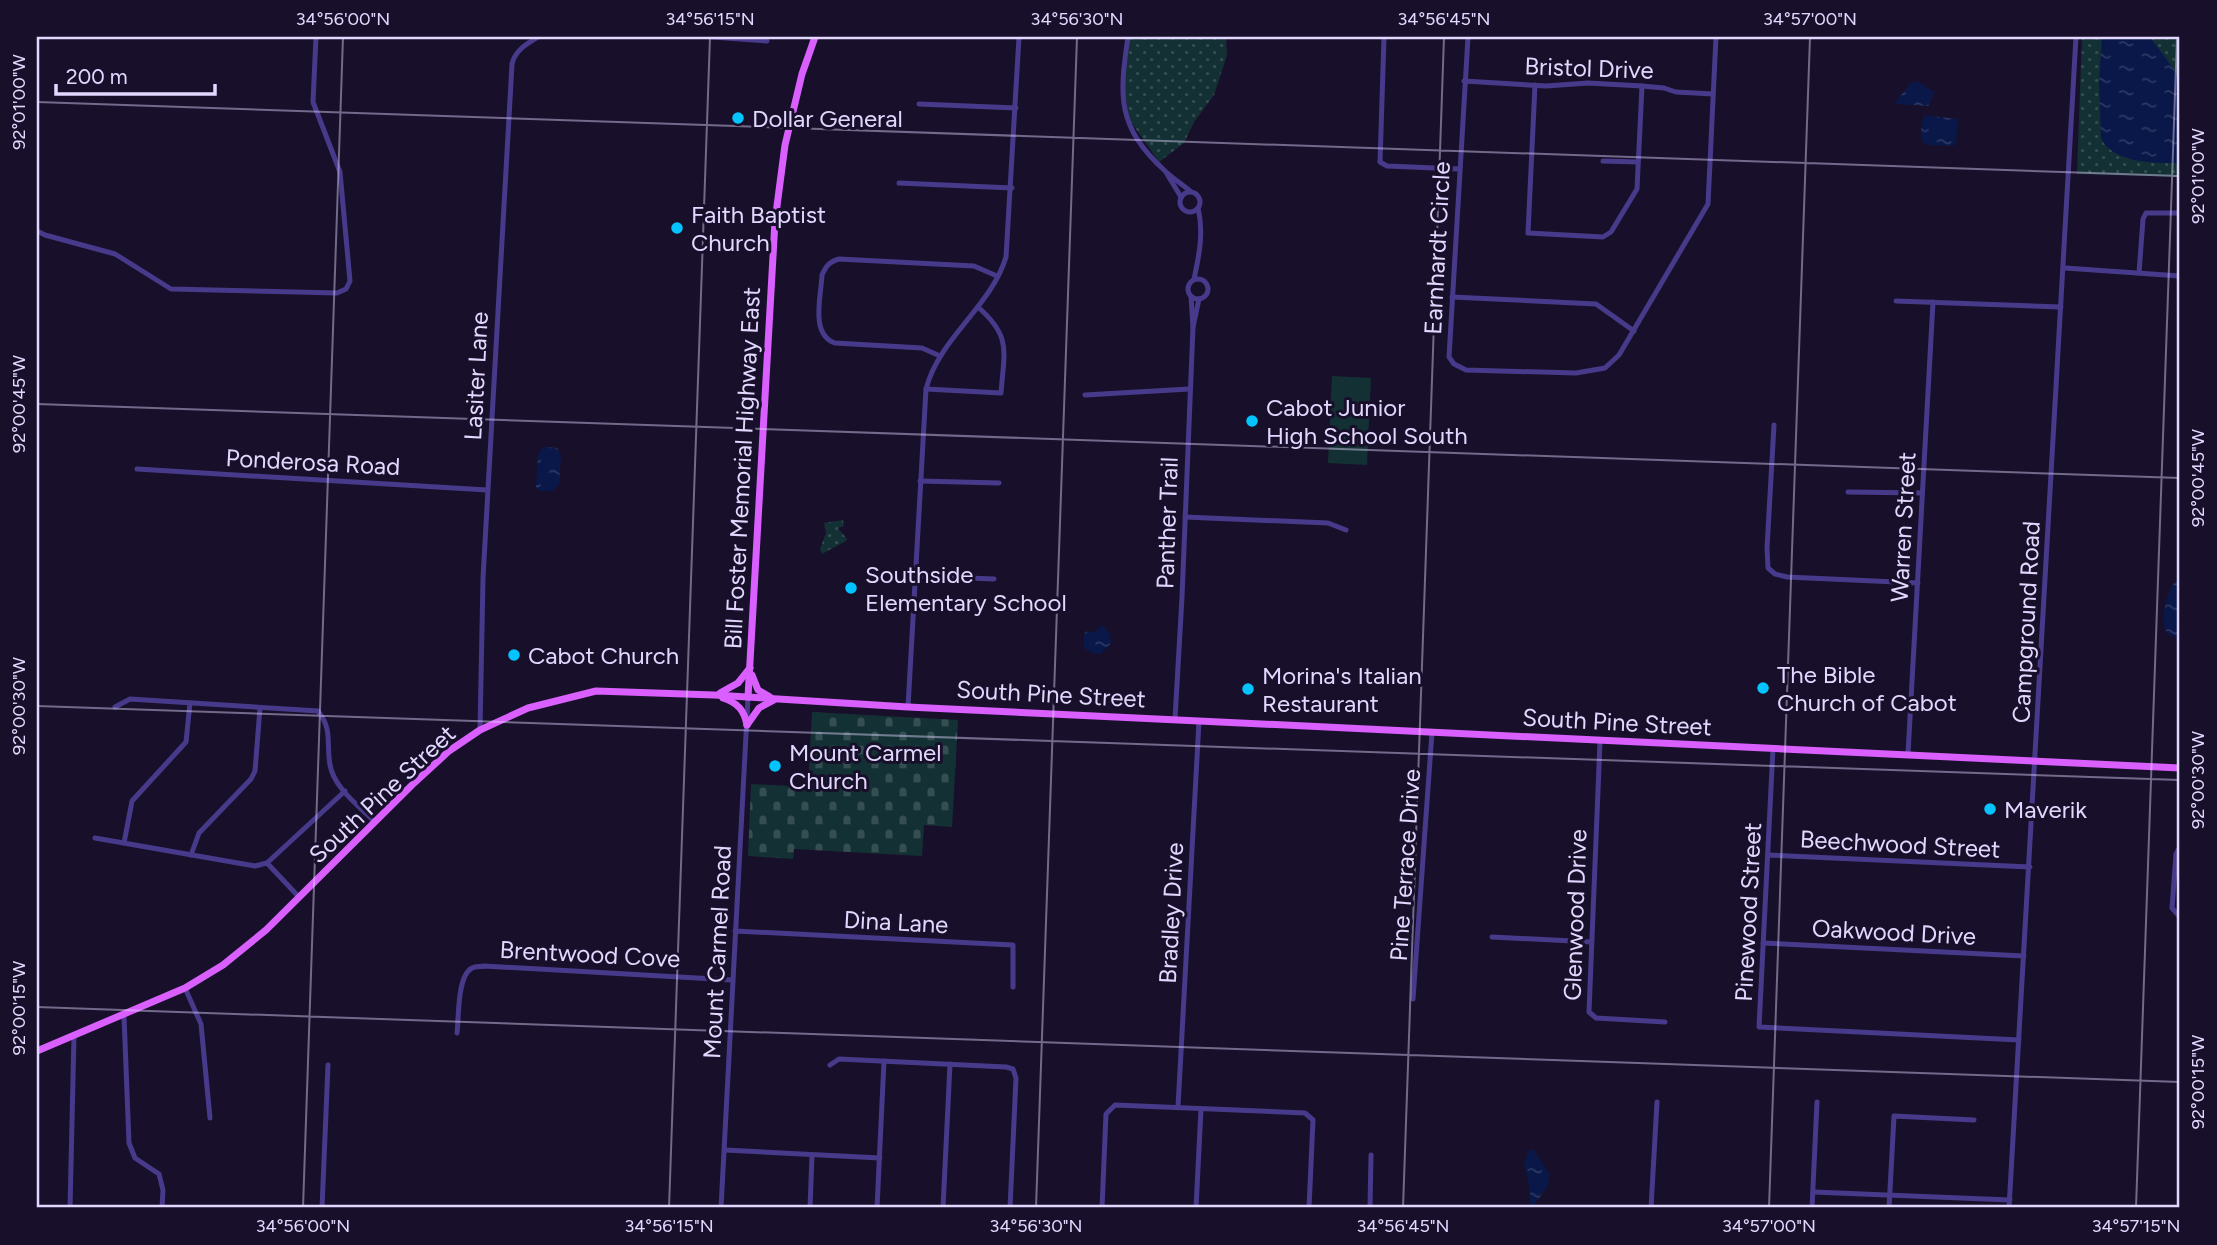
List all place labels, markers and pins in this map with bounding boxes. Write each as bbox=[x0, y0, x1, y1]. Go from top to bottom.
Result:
place label: Dollar General bbox=[752, 104, 903, 133]
marker: Dollar General bbox=[730, 110, 746, 126]
place label: Faith Baptist Church bbox=[691, 200, 826, 257]
marker: Faith Baptist Church bbox=[669, 220, 685, 236]
place label: Cabot Junior High School South bbox=[1266, 393, 1468, 450]
marker: Cabot Junior High School South bbox=[1244, 413, 1260, 429]
place label: Southside Elementary School bbox=[865, 560, 1067, 617]
marker: Southside Elementary School bbox=[843, 580, 859, 596]
place label: Cabot Church bbox=[528, 641, 679, 670]
marker: Cabot Church bbox=[506, 647, 522, 663]
place label: The Bible Church of Cabot bbox=[1777, 660, 1957, 717]
place label: Morina's Italian Restaurant bbox=[1262, 661, 1422, 718]
marker: The Bible Church of Cabot bbox=[1755, 680, 1771, 696]
marker: Morina's Italian Restaurant bbox=[1240, 681, 1256, 697]
place label: Mount Carmel Church bbox=[789, 738, 941, 795]
marker: Mount Carmel Church bbox=[767, 758, 783, 774]
place label: Maverik bbox=[2004, 795, 2087, 824]
marker: Maverik bbox=[1982, 801, 1998, 817]

